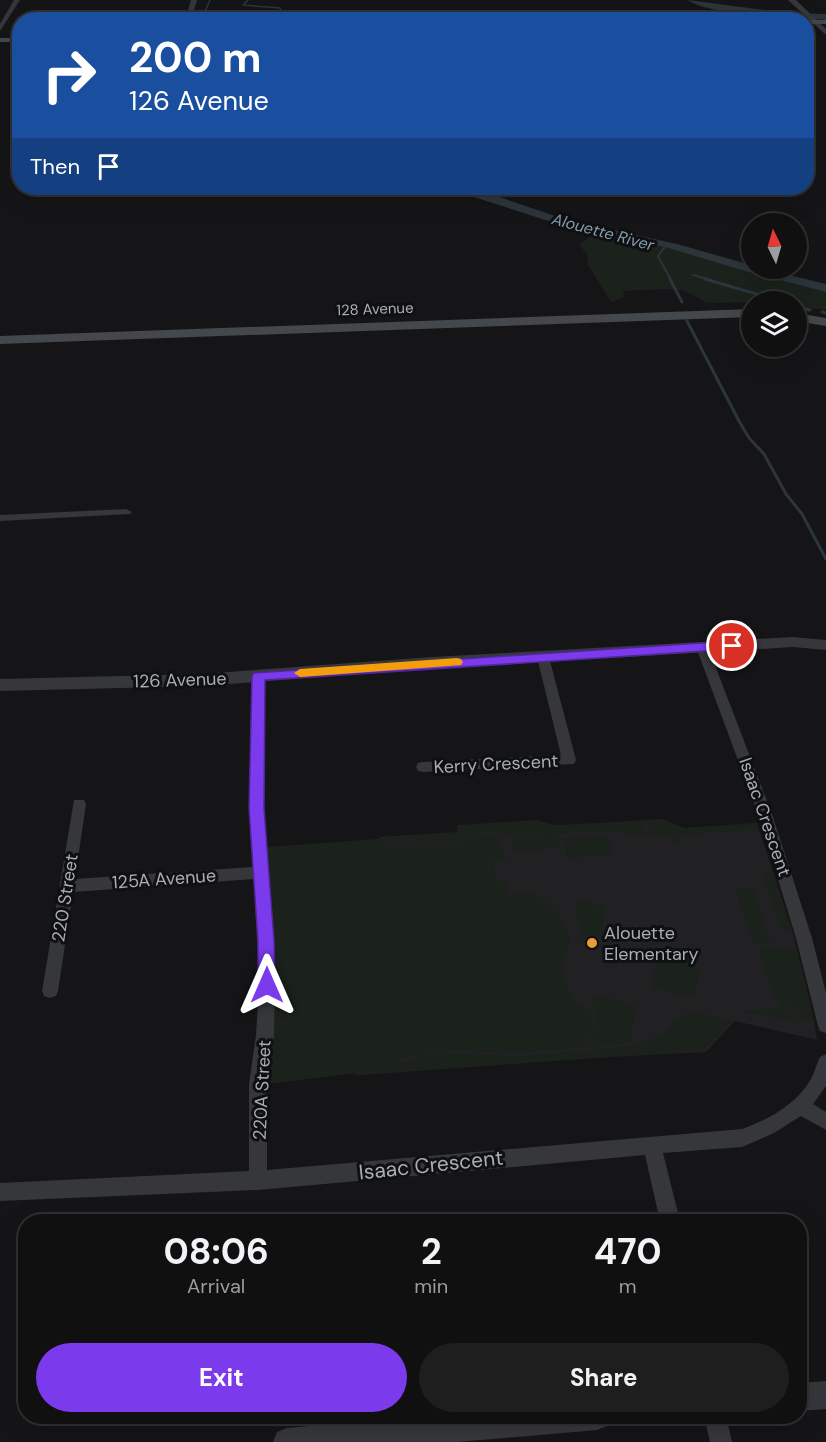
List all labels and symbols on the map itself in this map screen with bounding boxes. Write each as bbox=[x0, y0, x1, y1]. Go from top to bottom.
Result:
water label: Alouette River bbox=[549, 208, 657, 256]
north arrow bbox=[741, 213, 807, 279]
street label: 128 Avenue bbox=[336, 298, 414, 320]
pin bbox=[706, 620, 757, 671]
street label: 126 Avenue bbox=[133, 666, 227, 694]
street label: Kerry Crescent bbox=[433, 749, 559, 779]
street label: Isaac Crescent bbox=[733, 754, 797, 880]
street label: 220 Street bbox=[46, 852, 84, 944]
street label: 125A Avenue bbox=[111, 863, 217, 895]
place label: Alouette Elementary bbox=[604, 921, 699, 966]
marker: Alouette Elementary bbox=[585, 936, 599, 950]
position arrow bbox=[235, 953, 299, 1017]
street label: 220A Street bbox=[247, 1039, 277, 1141]
street label: Isaac Crescent bbox=[357, 1143, 505, 1187]

